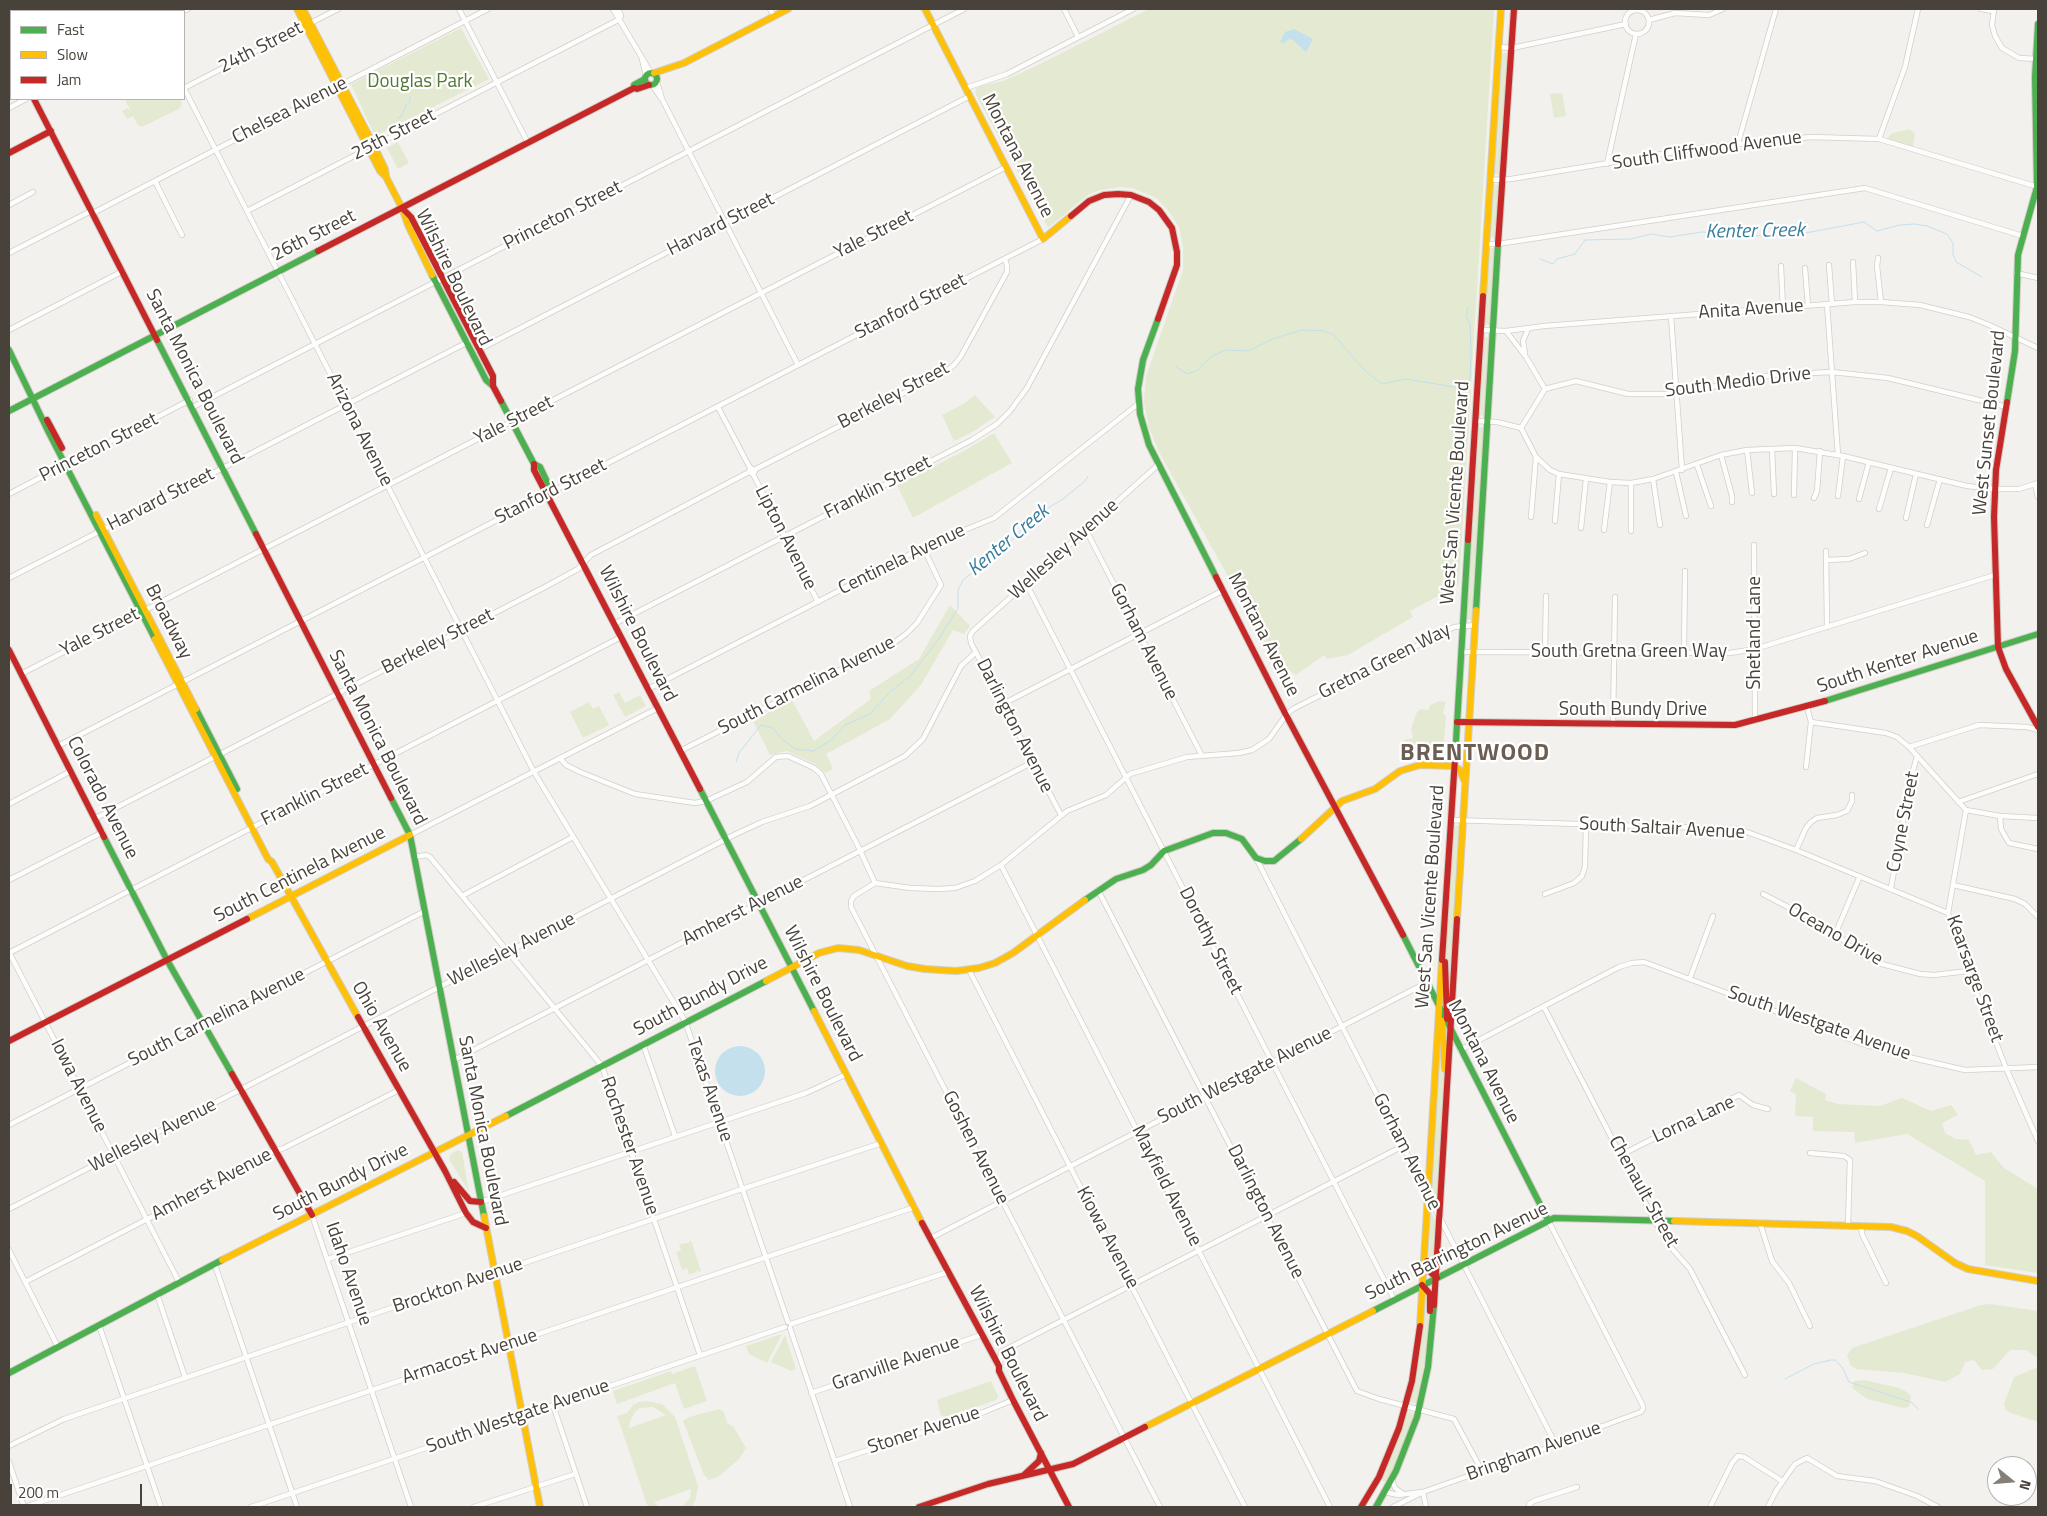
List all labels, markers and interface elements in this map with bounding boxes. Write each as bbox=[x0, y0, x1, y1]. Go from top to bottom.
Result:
legend bbox=[10, 10, 185, 100]
street label: 24th Street bbox=[215, 17, 307, 79]
text: Fast bbox=[57, 18, 84, 41]
text: Slow bbox=[57, 43, 88, 66]
text: Jam bbox=[57, 68, 81, 91]
park label: Douglas Park bbox=[367, 71, 473, 93]
street label: Chelsea Avenue bbox=[229, 72, 351, 150]
street label: Montana Avenue bbox=[976, 90, 1058, 222]
street label: 25th Street bbox=[348, 104, 440, 166]
street label: South Cliffwood Avenue bbox=[1611, 126, 1803, 176]
street label: Princeton Street bbox=[500, 176, 626, 256]
street label: Harvard Street bbox=[664, 188, 778, 262]
street label: 26th Street bbox=[268, 205, 360, 267]
street label: Yale Street bbox=[831, 205, 917, 265]
street label: Wilshire Boulevard bbox=[410, 206, 496, 350]
water label: Kenter Creek bbox=[1705, 219, 1805, 245]
street label: Stanford Street bbox=[851, 269, 971, 345]
street label: Santa Monica Boulevard bbox=[140, 286, 248, 468]
street label: Anita Avenue bbox=[1698, 295, 1804, 325]
street label: West Sunset Boulevard bbox=[1969, 329, 2011, 517]
street label: Berkeley Street bbox=[835, 357, 953, 435]
street label: South Medio Drive bbox=[1664, 363, 1812, 403]
street label: Arizona Avenue bbox=[321, 370, 397, 490]
street label: West San Vicente Boulevard bbox=[1437, 380, 1475, 606]
street label: Yale Street bbox=[471, 391, 557, 451]
street label: Princeton Street bbox=[36, 408, 162, 488]
street label: Franklin Street bbox=[821, 451, 935, 525]
street label: Stanford Street bbox=[491, 454, 611, 530]
street label: Harvard Street bbox=[104, 463, 218, 537]
street label: Lipton Avenue bbox=[749, 482, 821, 594]
street label: Wellesley Avenue bbox=[1004, 495, 1124, 605]
water label: Kenter Creek bbox=[963, 500, 1055, 582]
street label: Centinela Avenue bbox=[835, 519, 969, 601]
street label: Wilshire Boulevard bbox=[593, 562, 681, 706]
street label: Montana Avenue bbox=[1222, 569, 1304, 701]
street label: Shetland Lane bbox=[1744, 576, 1766, 690]
street label: Gorham Avenue bbox=[1104, 580, 1182, 704]
street label: Broadway bbox=[140, 581, 196, 663]
street label: Yale Street bbox=[57, 603, 143, 663]
street label: Berkeley Street bbox=[378, 604, 498, 680]
street label: Gretna Green Way bbox=[1315, 619, 1455, 705]
street label: South Kenter Avenue bbox=[1814, 625, 1982, 699]
street label: South Carmelina Avenue bbox=[715, 632, 899, 740]
street label: South Gretna Green Way bbox=[1531, 641, 1727, 663]
street label: Santa Monica Boulevard bbox=[323, 647, 431, 829]
street label: Darlington Avenue bbox=[970, 655, 1058, 797]
street label: South Bundy Drive bbox=[1559, 699, 1707, 721]
street label: Colorado Avenue bbox=[61, 733, 143, 863]
district label: BRENTWOOD bbox=[1399, 740, 1551, 768]
street label: Franklin Street bbox=[258, 758, 372, 832]
street label: Coyne Street bbox=[1883, 770, 1925, 874]
street label: West San Vicente Boulevard bbox=[1412, 784, 1450, 1010]
street label: South Saltair Avenue bbox=[1578, 813, 1746, 845]
street label: South Centinela Avenue bbox=[210, 822, 390, 928]
street label: Amherst Avenue bbox=[679, 871, 807, 951]
street label: Dorothy Street bbox=[1173, 883, 1247, 999]
street label: Oceano Drive bbox=[1783, 899, 1887, 971]
street label: Wellesley Avenue bbox=[445, 908, 579, 992]
street label: Kearsarge Street bbox=[1940, 912, 2008, 1046]
street label: Wilshire Boulevard bbox=[778, 922, 866, 1066]
street label: South Bundy Drive bbox=[630, 952, 772, 1042]
street label: South Carmelina Avenue bbox=[125, 964, 309, 1072]
street label: Ohio Avenue bbox=[346, 978, 416, 1076]
street label: South Westgate Avenue bbox=[1724, 982, 1914, 1066]
street label: Montana Avenue bbox=[1442, 996, 1524, 1128]
street label: South Westgate Avenue bbox=[1154, 1022, 1336, 1130]
street label: Santa Monica Boulevard bbox=[452, 1034, 512, 1228]
street label: Iowa Avenue bbox=[45, 1035, 111, 1137]
street label: Texas Avenue bbox=[681, 1035, 737, 1145]
street label: Rochester Avenue bbox=[595, 1074, 663, 1218]
street label: Goshen Avenue bbox=[937, 1088, 1013, 1208]
street label: Gorham Avenue bbox=[1367, 1090, 1445, 1214]
street label: Lorna Lane bbox=[1649, 1091, 1739, 1149]
street label: Wellesley Avenue bbox=[86, 1094, 220, 1178]
street label: Mayfield Avenue bbox=[1126, 1122, 1206, 1250]
street label: Chenault Street bbox=[1603, 1132, 1683, 1252]
street label: South Bundy Drive bbox=[270, 1139, 412, 1227]
street label: Darlington Avenue bbox=[1221, 1141, 1309, 1283]
street label: Amherst Avenue bbox=[148, 1144, 276, 1226]
street label: Kiowa Avenue bbox=[1071, 1183, 1143, 1293]
street label: South Barrington Avenue bbox=[1362, 1198, 1552, 1306]
street label: Idaho Avenue bbox=[320, 1219, 376, 1329]
street label: Brockton Avenue bbox=[390, 1253, 526, 1319]
street label: Wilshire Boulevard bbox=[963, 1282, 1051, 1426]
street label: Armacost Avenue bbox=[400, 1324, 540, 1390]
street label: Granville Avenue bbox=[829, 1332, 963, 1396]
street label: South Westgate Avenue bbox=[423, 1375, 613, 1459]
street label: Stoner Avenue bbox=[865, 1402, 983, 1460]
street label: Bringham Avenue bbox=[1464, 1417, 1604, 1487]
north arrow bbox=[1987, 1456, 2037, 1506]
scale bar bbox=[12, 1474, 145, 1506]
text: N bbox=[2014, 1478, 2037, 1493]
text: 200 m bbox=[18, 1481, 59, 1504]

